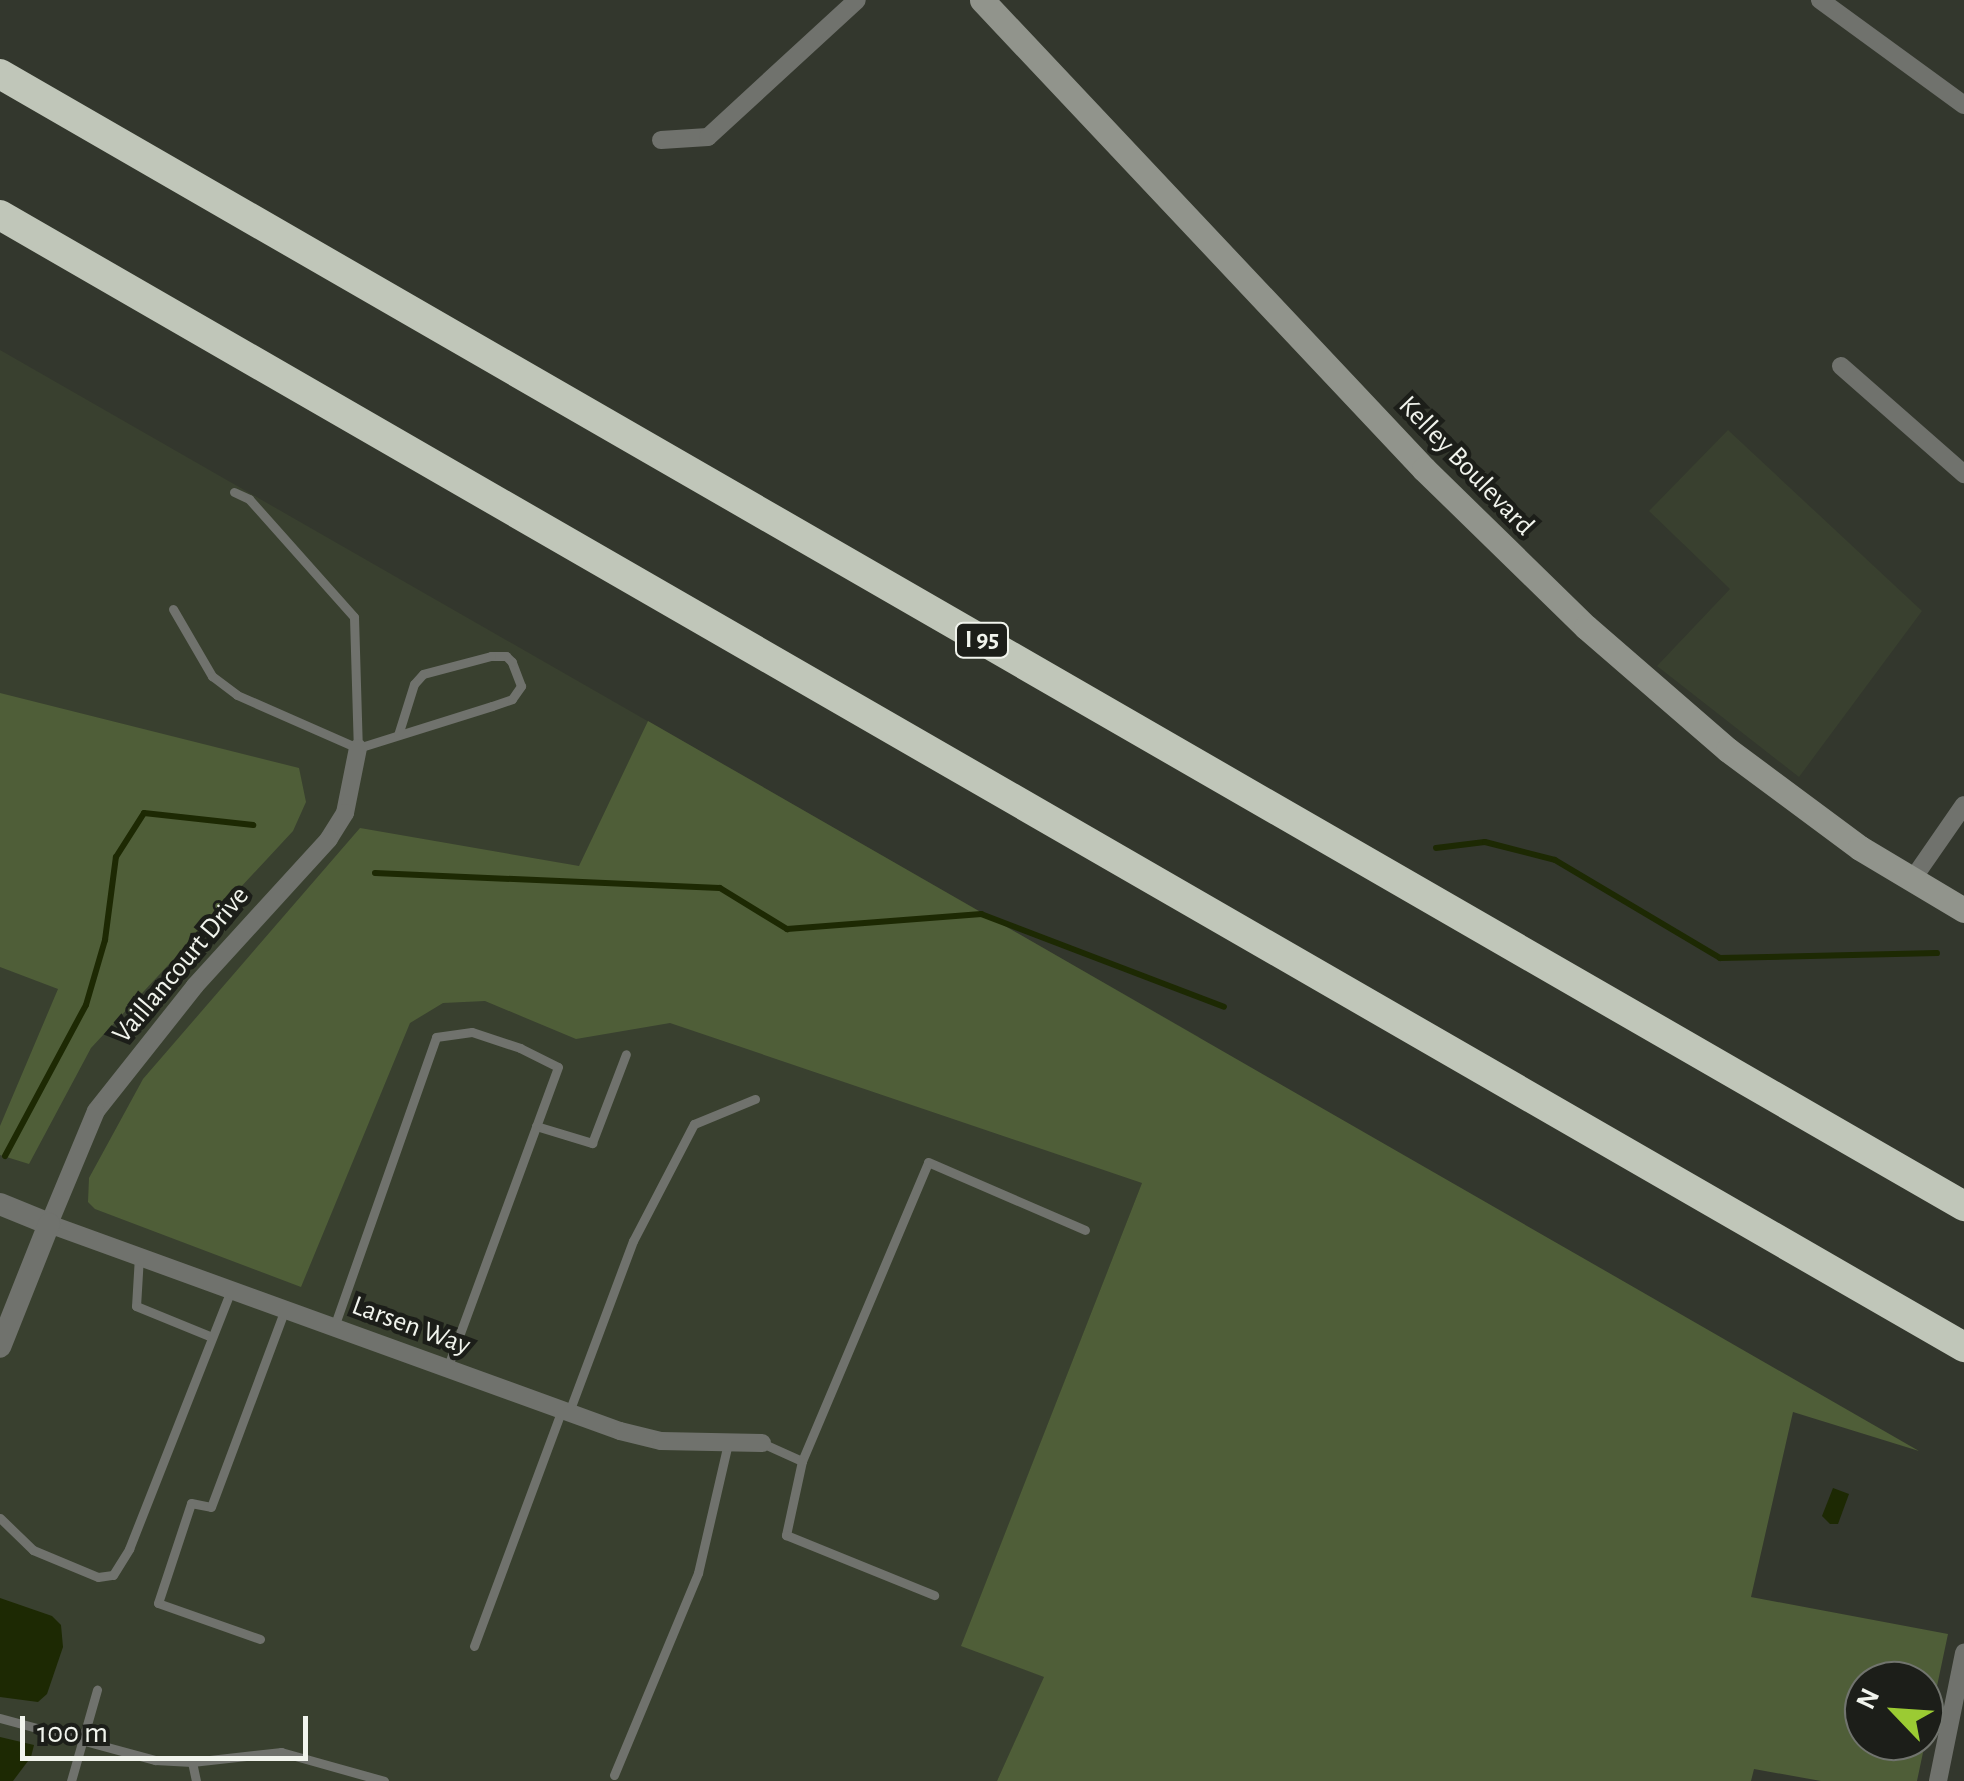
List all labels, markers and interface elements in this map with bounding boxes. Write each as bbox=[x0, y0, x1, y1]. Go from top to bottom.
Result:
street label: Kelley Boulevard bbox=[1391, 389, 1541, 543]
road number: I 95 bbox=[954, 620, 1010, 660]
street label: Vaillancourt Drive bbox=[106, 880, 256, 1050]
street label: Larsen Way bbox=[347, 1289, 475, 1363]
north arrow bbox=[1844, 1661, 1944, 1761]
text: N bbox=[1852, 1684, 1885, 1714]
scale bar bbox=[25, 1696, 312, 1758]
text: 100 m bbox=[37, 1718, 108, 1748]

